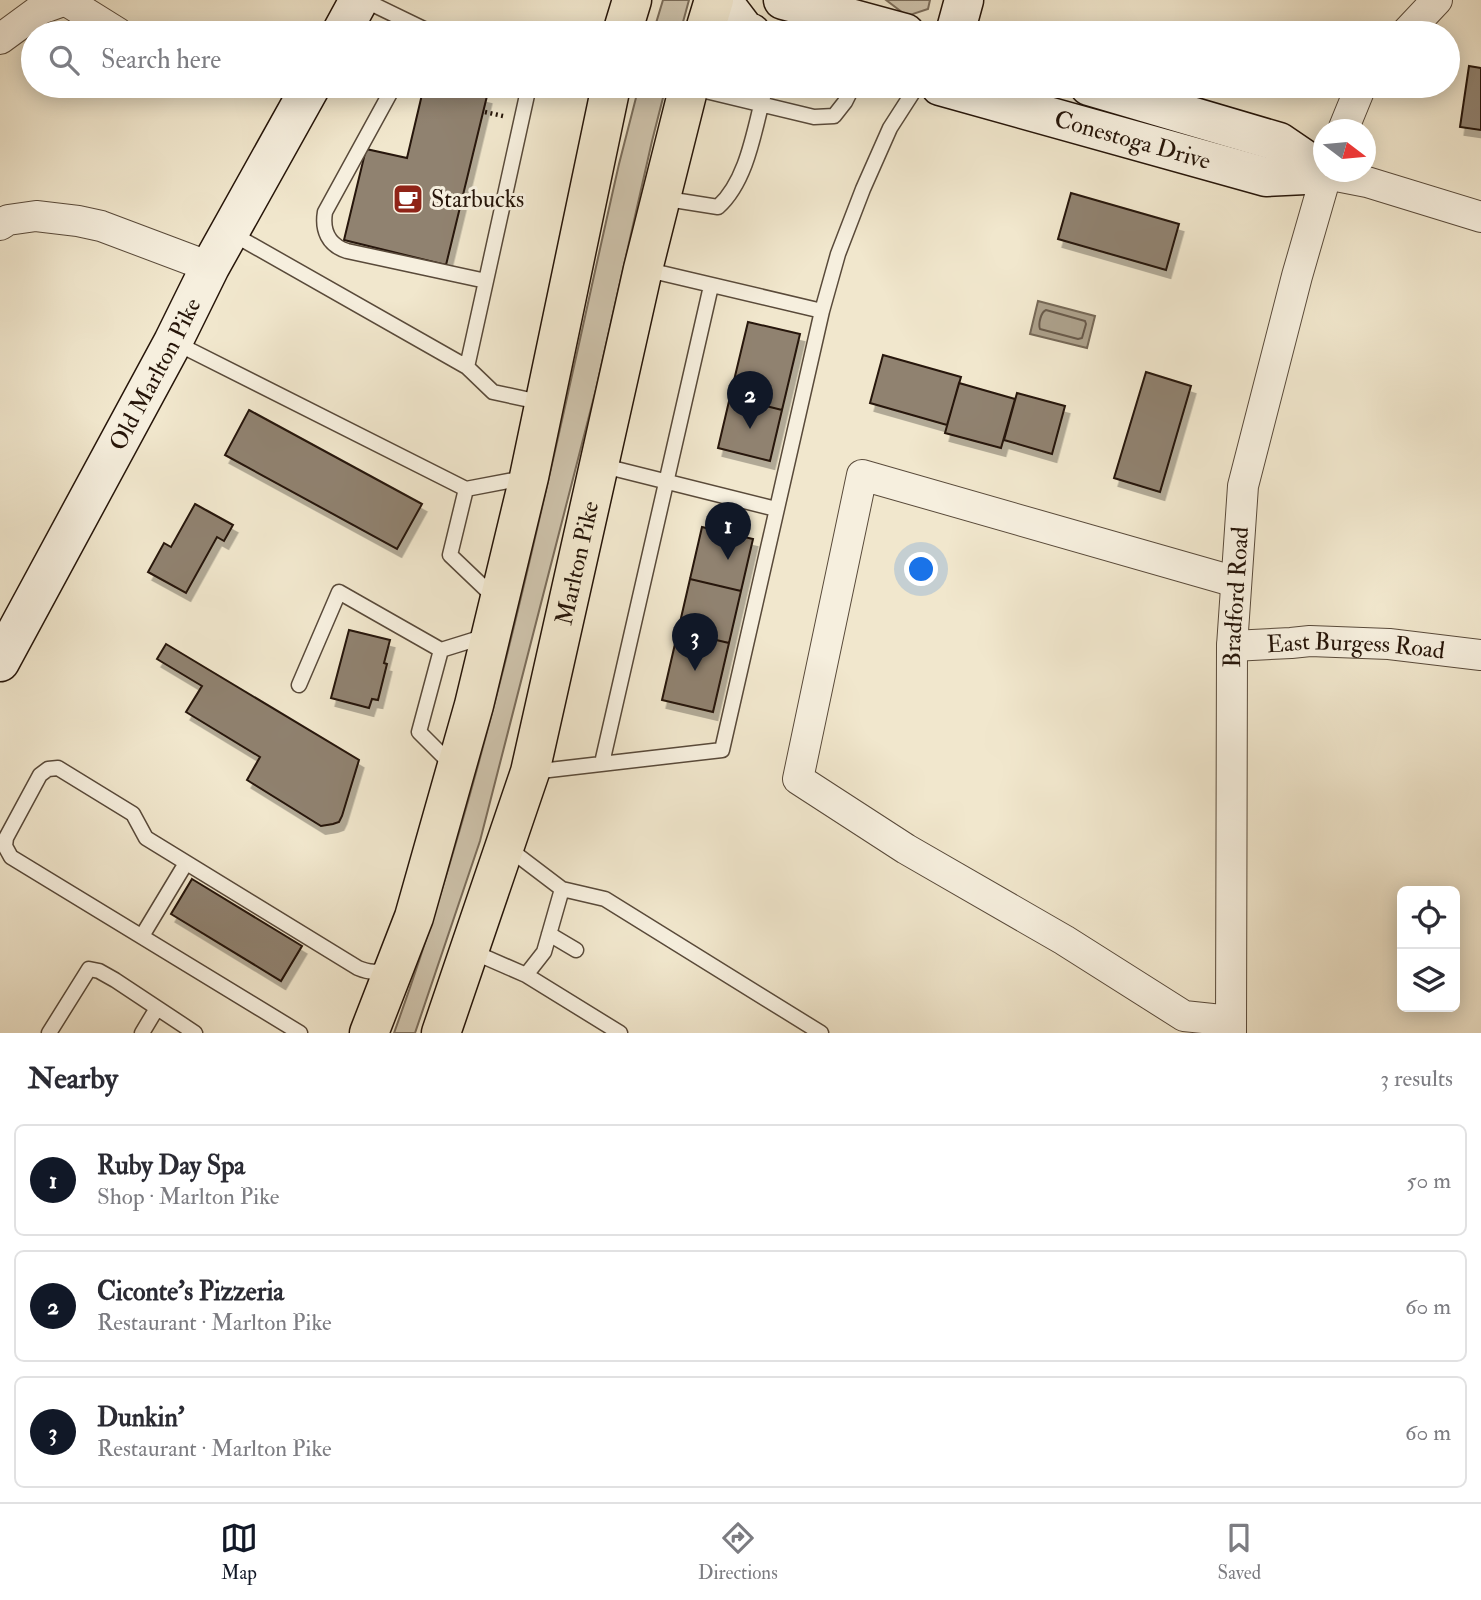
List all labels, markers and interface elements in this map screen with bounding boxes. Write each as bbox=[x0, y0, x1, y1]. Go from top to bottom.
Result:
search box bbox=[21, 21, 1460, 98]
icon: search bbox=[45, 41, 83, 79]
text: Search here bbox=[101, 44, 221, 76]
street label: Conestoga Drive bbox=[1051, 103, 1214, 176]
north arrow bbox=[1313, 119, 1376, 182]
cafe icon: Starbucks bbox=[391, 182, 425, 216]
place label: Starbucks bbox=[431, 184, 524, 215]
street label: Old Marlton Pike bbox=[102, 293, 208, 456]
pin: 2 bbox=[727, 371, 773, 429]
street label: Marlton Pike bbox=[548, 498, 606, 628]
pin: 1 bbox=[705, 502, 751, 560]
street label: Bradford Road bbox=[1216, 525, 1256, 668]
your location bbox=[904, 552, 938, 586]
pin: 3 bbox=[672, 613, 718, 671]
street label: East Burgess Road bbox=[1266, 625, 1447, 666]
map controls bbox=[1397, 886, 1460, 1012]
button: locate bbox=[1397, 886, 1460, 949]
button: layers bbox=[1397, 949, 1460, 1012]
text: Nearby bbox=[28, 1060, 118, 1097]
text: 3 results bbox=[1380, 1064, 1453, 1093]
text: Ruby Day Spa bbox=[97, 1150, 245, 1182]
text: 1 bbox=[49, 1166, 57, 1195]
text: 50 m bbox=[1407, 1166, 1451, 1195]
text: Shop · Marlton Pike bbox=[97, 1182, 279, 1211]
text: Ciconte's Pizzeria bbox=[97, 1276, 284, 1308]
text: 2 bbox=[47, 1292, 59, 1321]
text: 60 m bbox=[1405, 1292, 1451, 1321]
text: Restaurant · Marlton Pike bbox=[97, 1308, 332, 1337]
text: Dunkin' bbox=[97, 1402, 184, 1434]
text: 3 bbox=[49, 1418, 57, 1447]
text: 60 m bbox=[1405, 1418, 1451, 1447]
text: Restaurant · Marlton Pike bbox=[97, 1434, 332, 1463]
tab: Map bbox=[220, 1519, 258, 1585]
tab: Directions bbox=[698, 1519, 778, 1585]
tab: Saved bbox=[1218, 1519, 1261, 1585]

